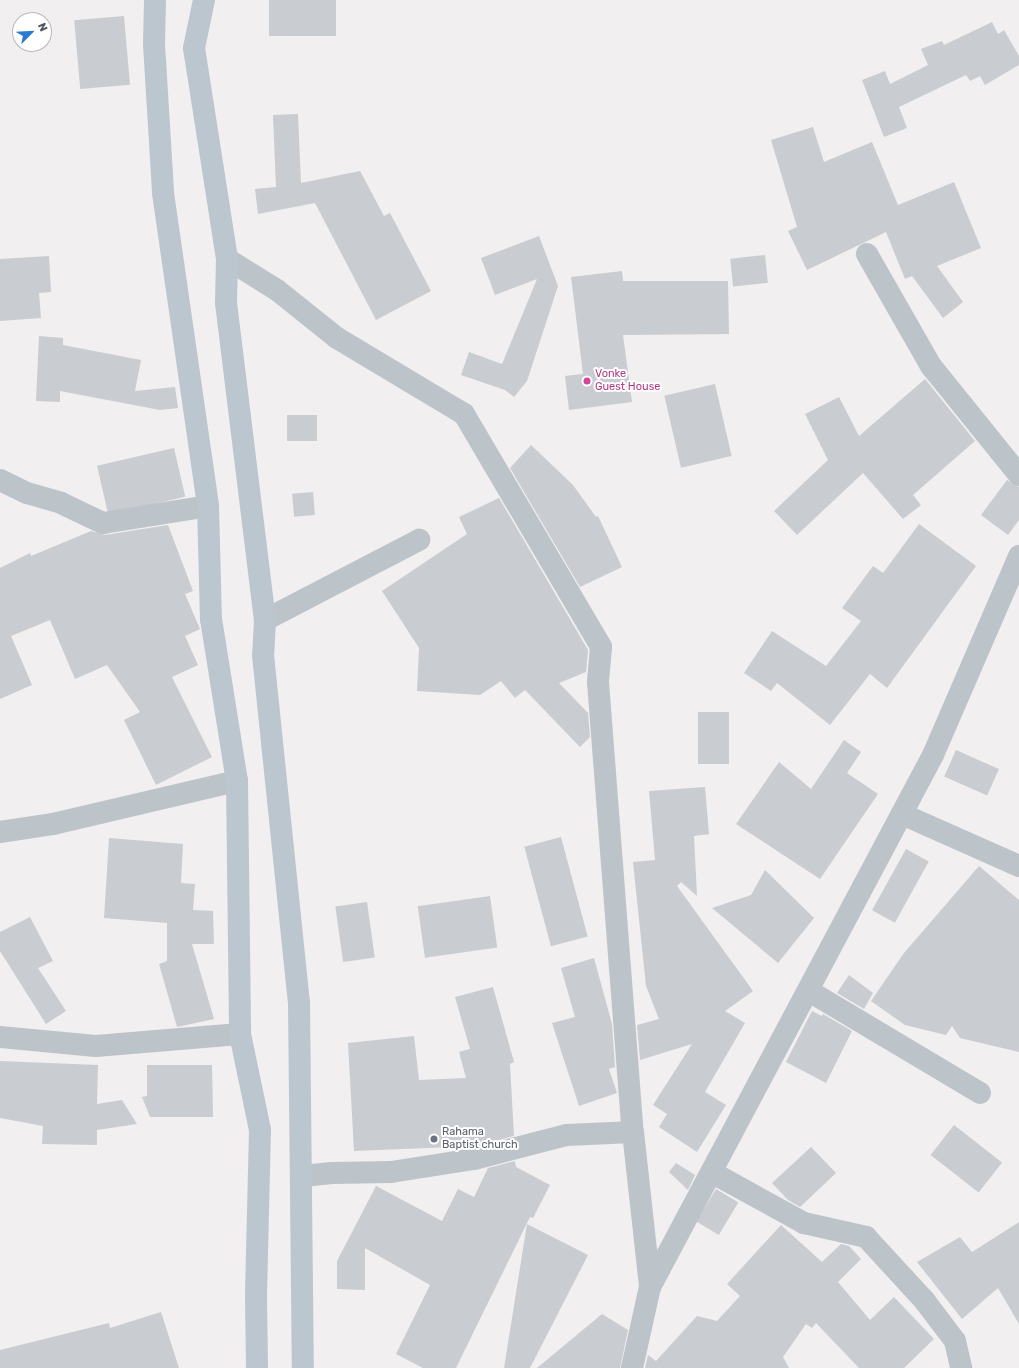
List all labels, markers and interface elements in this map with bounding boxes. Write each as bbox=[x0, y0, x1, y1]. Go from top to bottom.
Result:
north arrow bbox=[12, 12, 52, 52]
text: N bbox=[35, 21, 50, 34]
place label: Vonke Guest House bbox=[595, 368, 660, 394]
marker: Vonke Guest House bbox=[582, 376, 592, 386]
place label: Rahama Baptist church bbox=[442, 1126, 518, 1152]
marker: Rahama Baptist church bbox=[429, 1134, 439, 1144]

